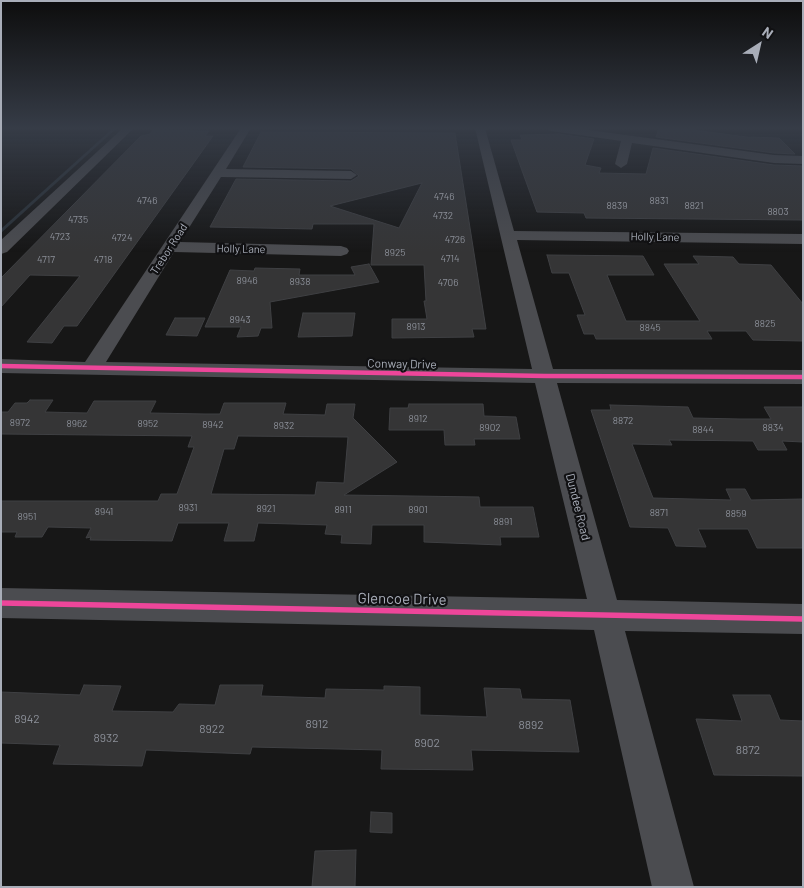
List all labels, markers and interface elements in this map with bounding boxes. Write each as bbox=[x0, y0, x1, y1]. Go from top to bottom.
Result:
north arrow bbox=[734, 20, 784, 70]
text: N bbox=[759, 23, 777, 42]
house number: 4746 bbox=[434, 191, 454, 203]
house number: 4746 bbox=[137, 195, 157, 207]
house number: 8831 bbox=[650, 195, 668, 207]
house number: 8839 bbox=[607, 200, 627, 212]
house number: 8821 bbox=[684, 200, 704, 212]
house number: 8803 bbox=[767, 206, 789, 218]
house number: 4732 bbox=[433, 210, 453, 222]
house number: 4735 bbox=[68, 214, 88, 226]
street label: Trebor Road bbox=[148, 221, 190, 277]
street label: Holly Lane bbox=[630, 230, 680, 244]
house number: 4723 bbox=[50, 231, 70, 243]
house number: 4724 bbox=[112, 232, 132, 244]
house number: 4726 bbox=[445, 234, 465, 246]
street label: Holly Lane bbox=[216, 242, 266, 256]
house number: 8925 bbox=[385, 247, 405, 259]
house number: 4714 bbox=[441, 253, 459, 265]
house number: 4717 bbox=[37, 254, 55, 266]
house number: 4718 bbox=[94, 254, 112, 266]
house number: 8946 bbox=[236, 275, 258, 287]
house number: 8938 bbox=[290, 276, 310, 288]
house number: 4706 bbox=[438, 277, 458, 289]
house number: 8943 bbox=[229, 314, 251, 326]
house number: 8825 bbox=[755, 318, 775, 330]
house number: 8913 bbox=[407, 321, 425, 333]
house number: 8845 bbox=[639, 322, 661, 334]
street label: Conway Drive bbox=[367, 356, 437, 372]
house number: 8912 bbox=[408, 413, 428, 425]
house number: 8872 bbox=[613, 415, 633, 427]
house number: 8972 bbox=[10, 417, 30, 429]
house number: 8962 bbox=[67, 418, 87, 430]
house number: 8952 bbox=[138, 418, 158, 430]
house number: 8942 bbox=[202, 419, 224, 431]
house number: 8932 bbox=[274, 420, 294, 432]
house number: 8902 bbox=[479, 422, 501, 434]
house number: 8834 bbox=[762, 422, 784, 434]
house number: 8844 bbox=[692, 424, 714, 436]
street label: Dundee Road bbox=[563, 472, 593, 542]
house number: 8931 bbox=[179, 502, 197, 514]
house number: 8921 bbox=[256, 503, 276, 515]
house number: 8911 bbox=[334, 504, 352, 516]
house number: 8901 bbox=[408, 504, 428, 516]
house number: 8941 bbox=[95, 506, 113, 518]
house number: 8871 bbox=[650, 507, 668, 519]
house number: 8859 bbox=[726, 508, 746, 520]
house number: 8951 bbox=[18, 511, 36, 523]
house number: 8891 bbox=[494, 516, 512, 528]
street label: Glencoe Drive bbox=[357, 589, 447, 609]
house number: 8942 bbox=[14, 712, 40, 726]
house number: 8912 bbox=[306, 717, 328, 731]
house number: 8892 bbox=[518, 718, 544, 732]
house number: 8922 bbox=[199, 722, 225, 736]
house number: 8932 bbox=[93, 731, 119, 745]
house number: 8902 bbox=[414, 736, 440, 750]
house number: 8872 bbox=[736, 743, 760, 757]

